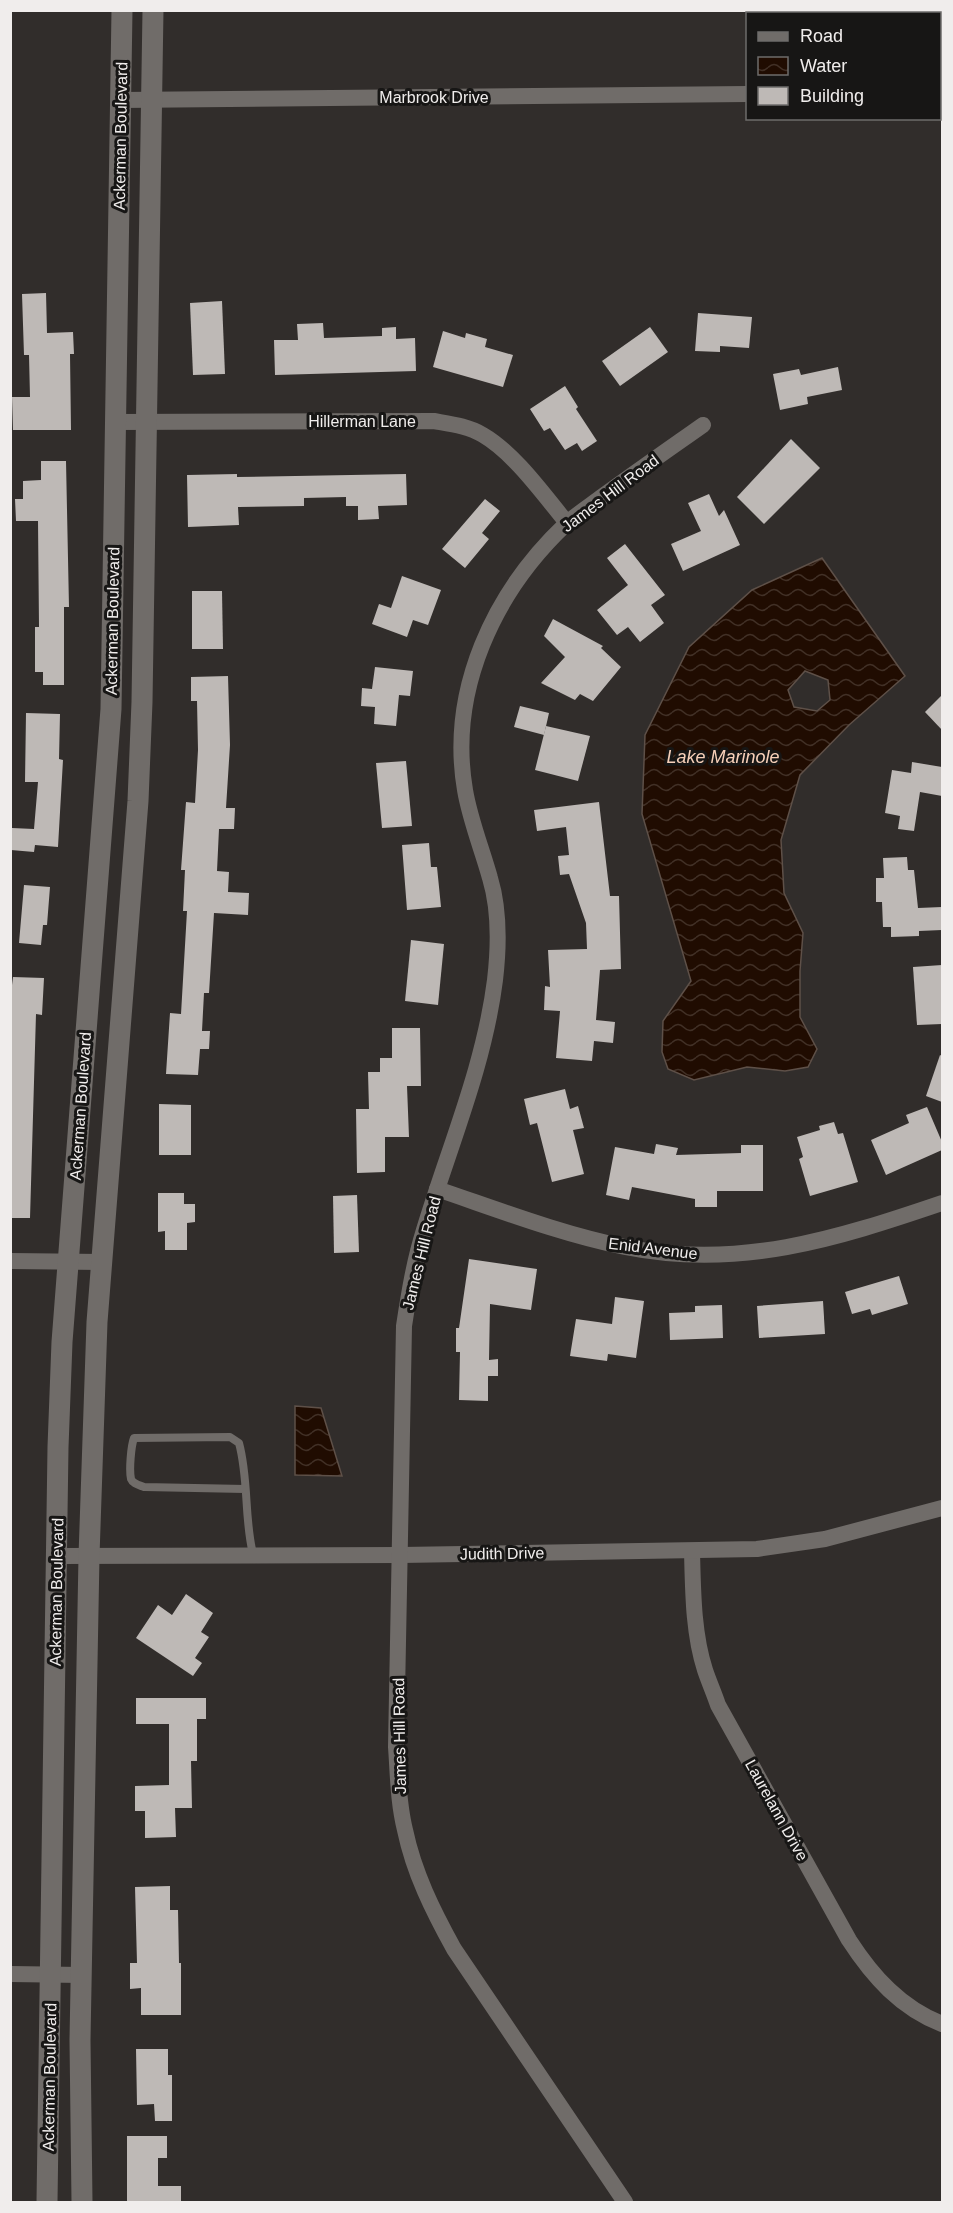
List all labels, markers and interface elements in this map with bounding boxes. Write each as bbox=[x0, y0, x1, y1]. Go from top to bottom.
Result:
legend bbox=[746, 12, 941, 120]
text: Road bbox=[800, 26, 843, 46]
text: Water bbox=[800, 56, 847, 76]
street label: Ackerman Boulevard bbox=[111, 62, 130, 210]
text: Building bbox=[800, 86, 864, 106]
street label: Marbrook Drive bbox=[379, 89, 489, 106]
street label: Hillerman Lane bbox=[308, 413, 416, 430]
street label: James Hill Road bbox=[559, 452, 662, 535]
street label: Ackerman Boulevard bbox=[103, 547, 122, 695]
water label: Lake Marinole bbox=[666, 747, 780, 767]
street label: Ackerman Boulevard bbox=[67, 1031, 94, 1181]
street label: James Hill Road bbox=[399, 1195, 444, 1312]
street label: Enid Avenue bbox=[607, 1235, 699, 1262]
street label: Ackerman Boulevard bbox=[47, 1518, 66, 1666]
street label: Judith Drive bbox=[460, 1544, 544, 1563]
street label: James Hill Road bbox=[390, 1678, 409, 1794]
street label: Laurelann Drive bbox=[742, 1757, 811, 1864]
street label: Ackerman Boulevard bbox=[40, 2003, 59, 2151]

